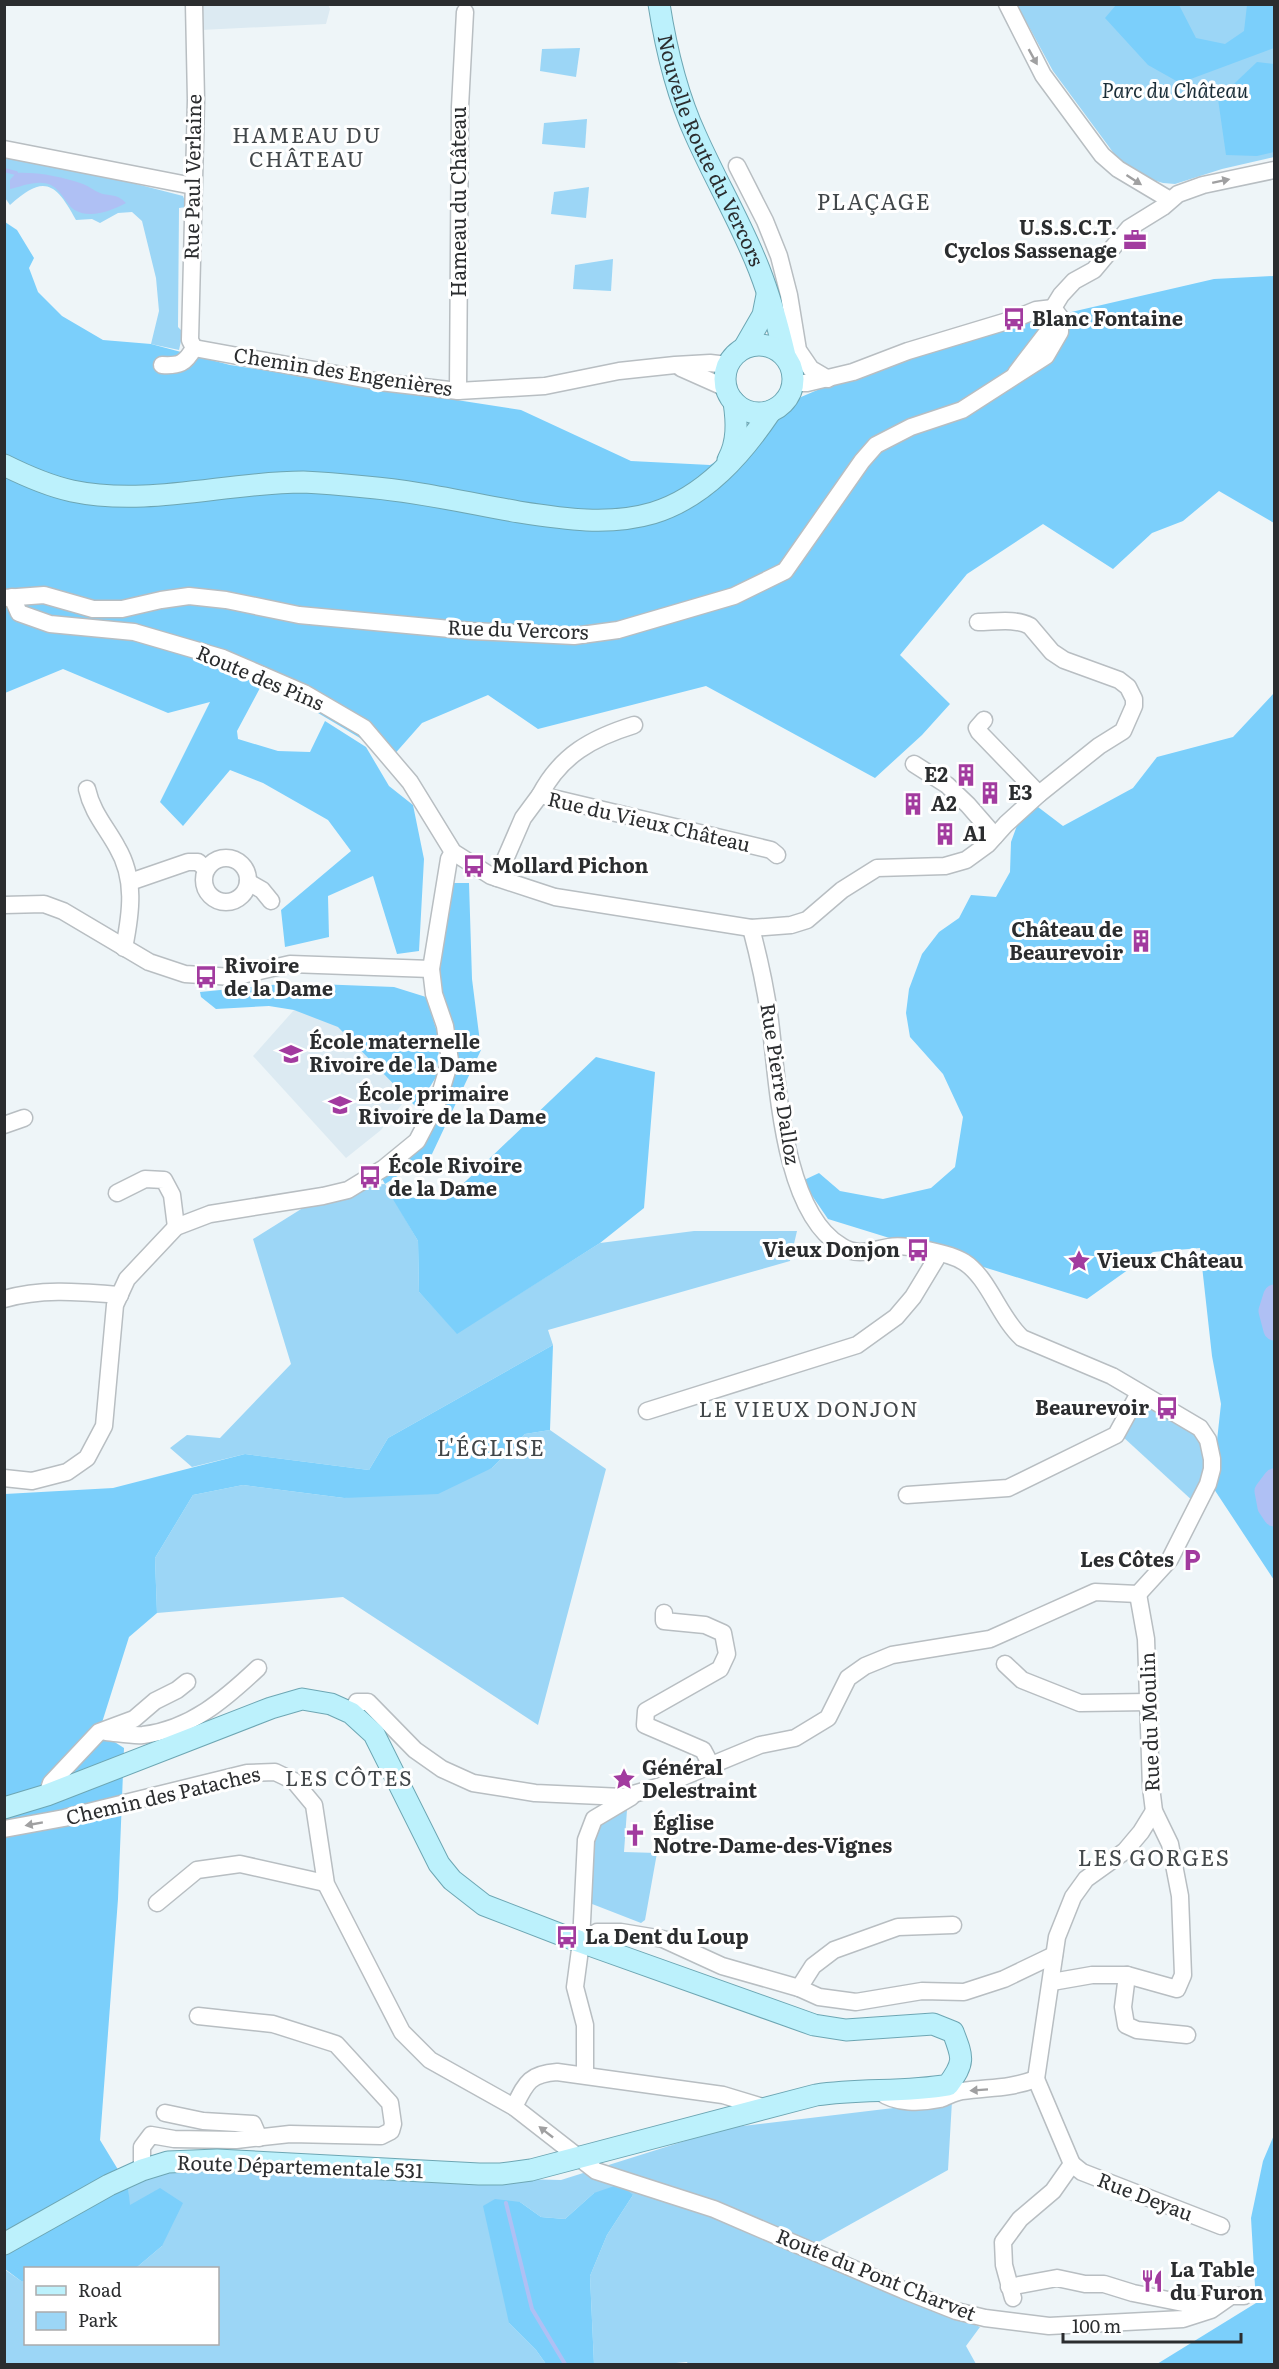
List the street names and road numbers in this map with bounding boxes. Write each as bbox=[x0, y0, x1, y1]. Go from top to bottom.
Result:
street label: Nouvelle Route du Vercors bbox=[652, 31, 773, 270]
street label: Rue Paul Verlaine bbox=[175, 94, 207, 260]
street label: Hameau du Château bbox=[442, 106, 472, 298]
street label: Chemin des Engenières bbox=[232, 338, 455, 402]
street label: Rue du Vercors bbox=[447, 611, 589, 645]
street label: Route des Pins bbox=[192, 636, 329, 717]
street label: Rue du Vieux Château bbox=[545, 782, 754, 858]
street label: Rue Pierre Dalloz bbox=[754, 1001, 810, 1167]
street label: Rue du Moulin bbox=[1131, 1652, 1165, 1792]
street label: Chemin des Pataches bbox=[63, 1757, 263, 1831]
street label: Route Départementale 531 bbox=[176, 2146, 424, 2184]
street label: Rue Deyau bbox=[1094, 2163, 1198, 2227]
street label: Route du Pont Charvet bbox=[772, 2219, 981, 2327]

